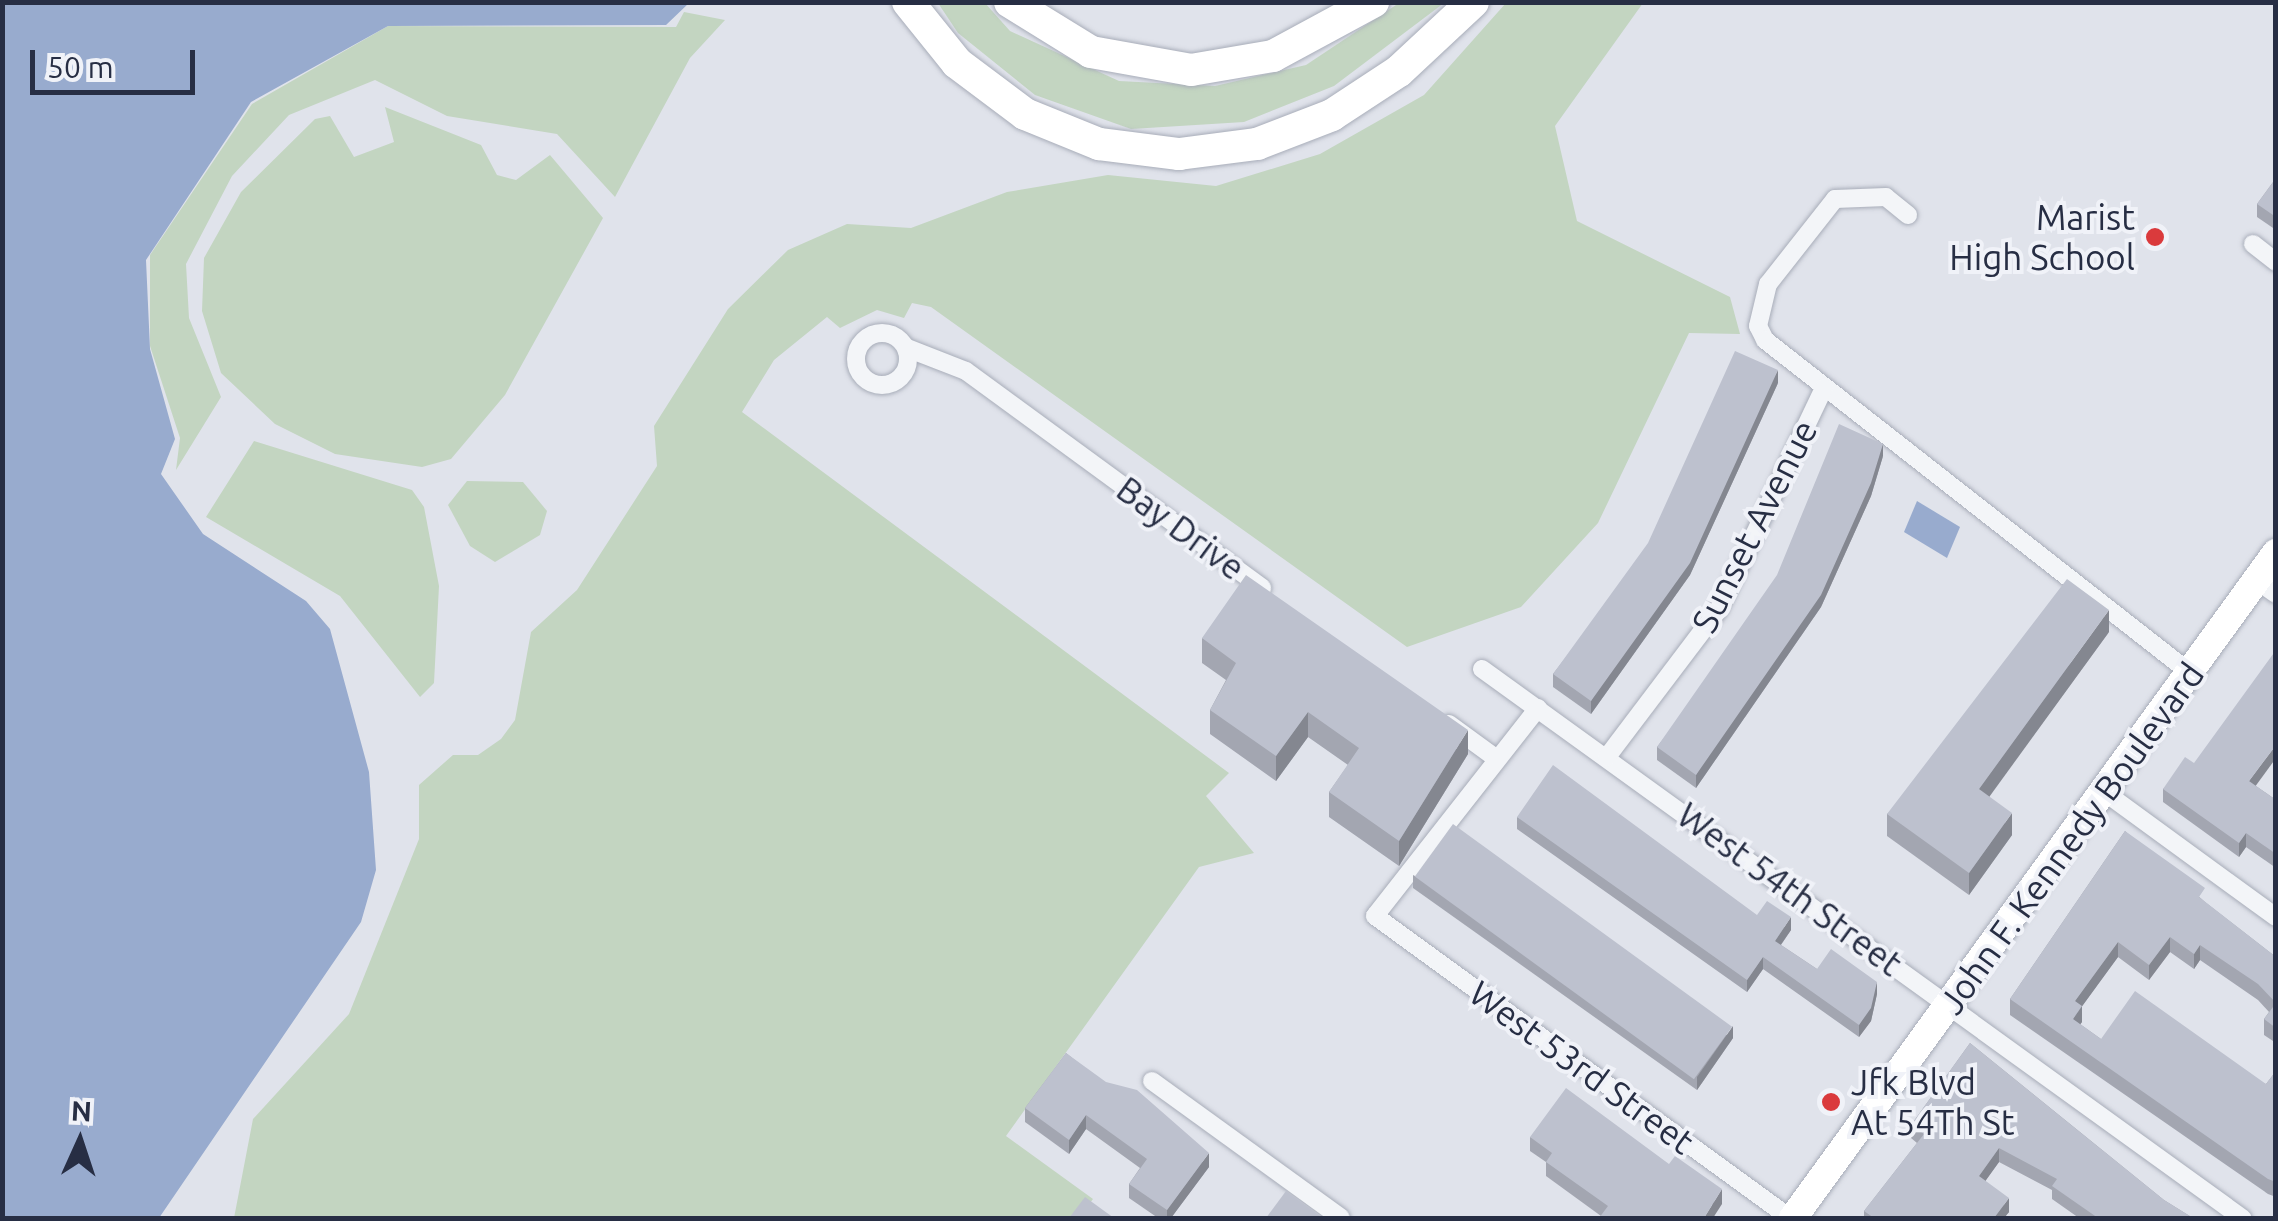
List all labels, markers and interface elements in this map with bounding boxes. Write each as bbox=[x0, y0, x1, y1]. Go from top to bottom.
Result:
scale bar bbox=[35, 30, 200, 92]
text: 50 m bbox=[47, 50, 114, 84]
place label: Marist High School bbox=[1949, 196, 2135, 278]
marker: Marist High School bbox=[2144, 226, 2166, 248]
street label: Sunset Avenue bbox=[1683, 413, 1825, 639]
street label: Bay Drive bbox=[1109, 468, 1253, 588]
street label: John F. Kennedy Boulevard bbox=[1930, 654, 2212, 1022]
street label: West 54th Street bbox=[1670, 794, 1910, 984]
street label: West 53rd Street bbox=[1462, 972, 1702, 1162]
place label: Jfk Blvd At 54Th St bbox=[1851, 1061, 2015, 1143]
north arrow bbox=[30, 1091, 130, 1191]
marker: Jfk Blvd At 54Th St bbox=[1820, 1091, 1842, 1113]
text: N bbox=[70, 1095, 93, 1127]

